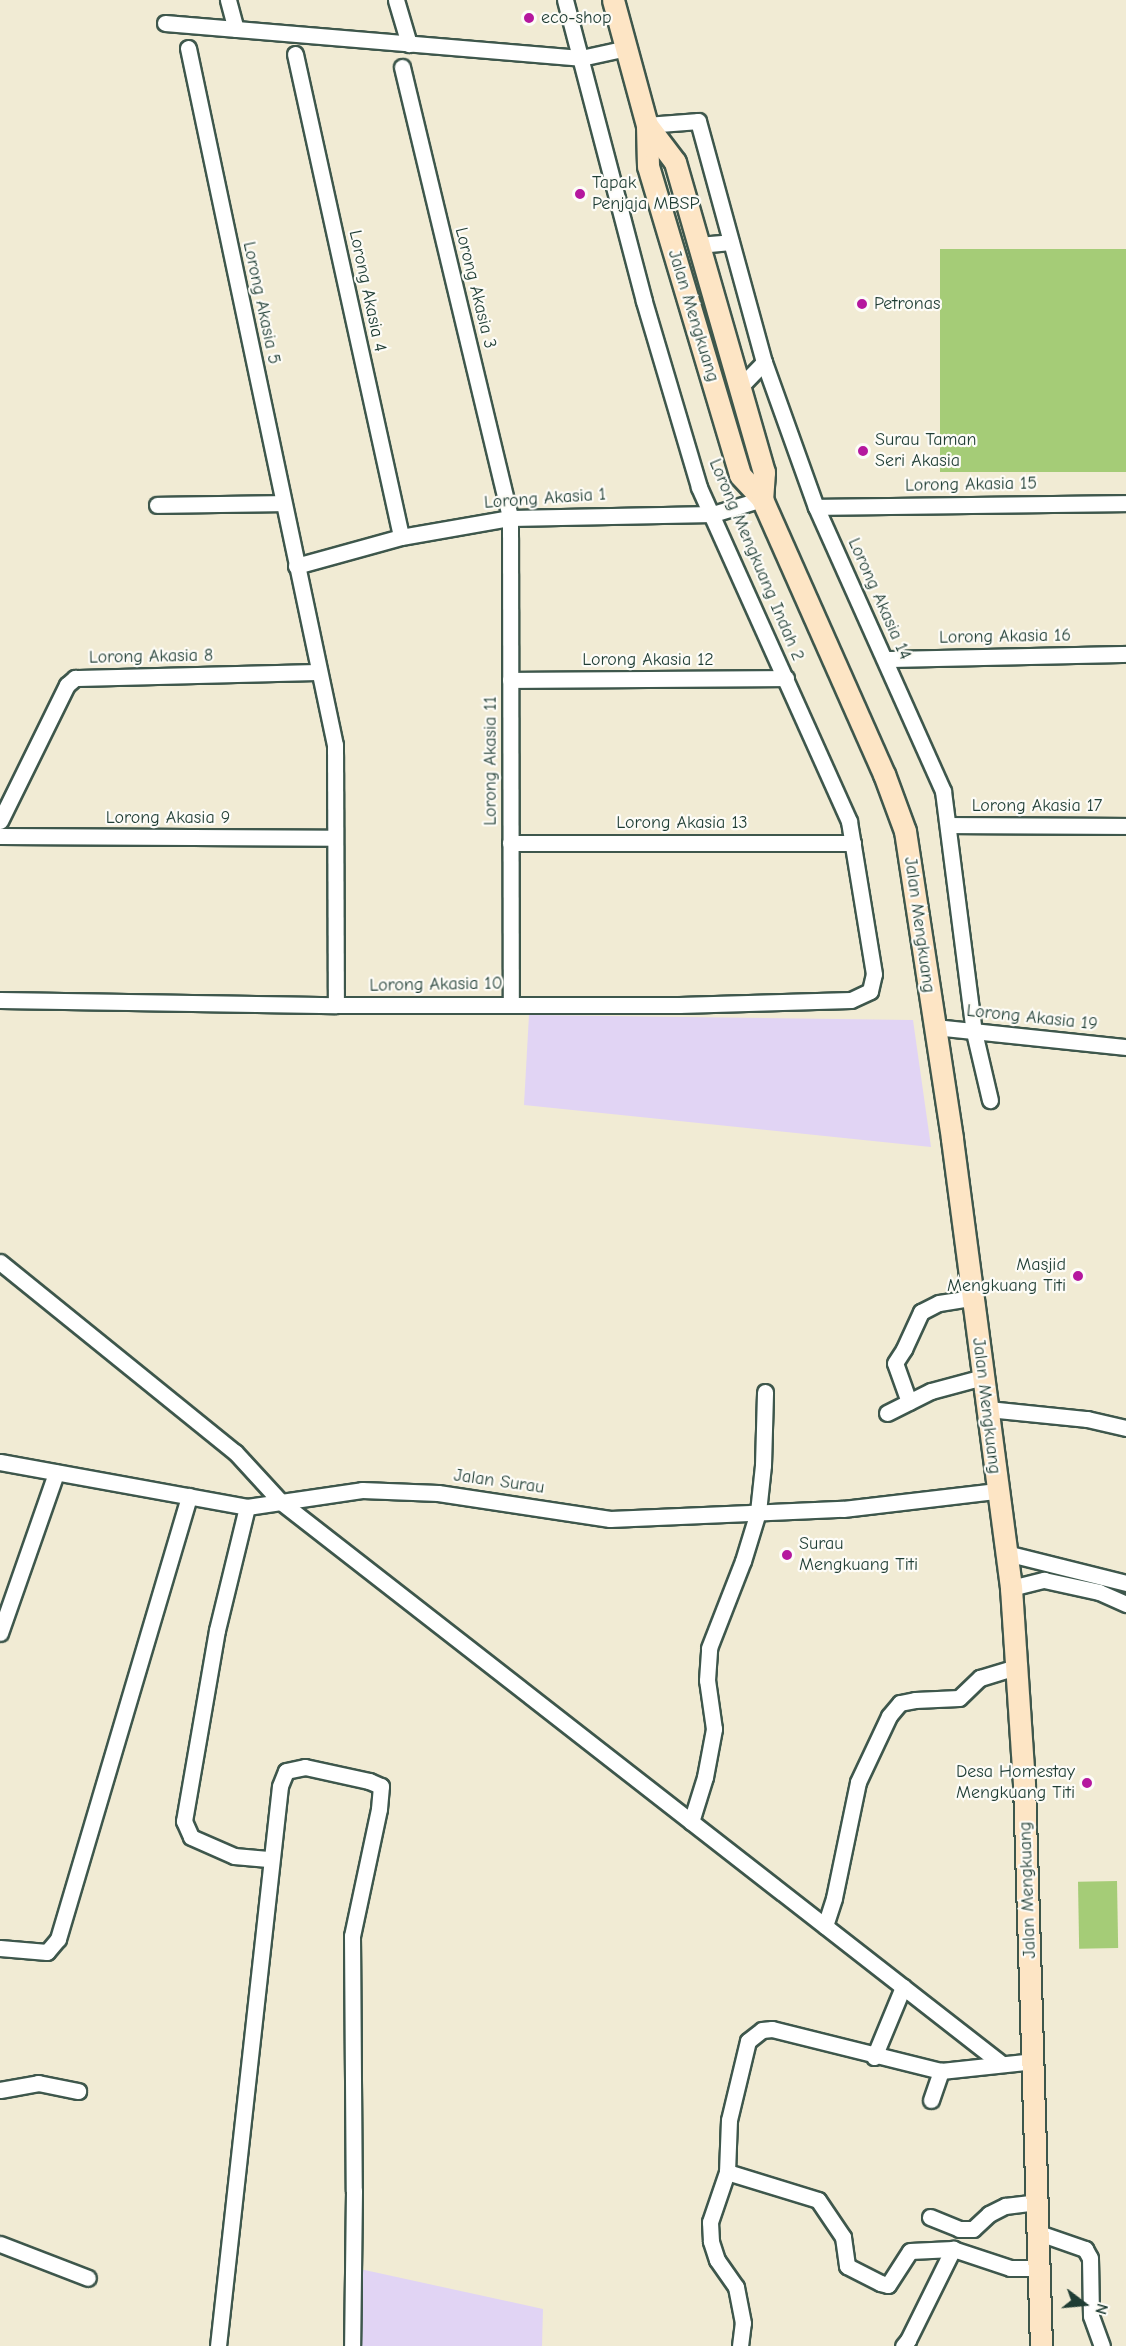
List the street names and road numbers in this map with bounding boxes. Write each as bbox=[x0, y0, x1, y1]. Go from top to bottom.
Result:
street label: Lorong Akasia 3 bbox=[450, 225, 500, 351]
street label: Lorong Akasia 4 bbox=[344, 228, 390, 354]
street label: Lorong Akasia 5 bbox=[237, 240, 285, 366]
street label: Jalan Mengkuang bbox=[663, 247, 723, 385]
street label: Lorong Mengkuang Indah 2 bbox=[704, 456, 808, 664]
street label: Lorong Akasia 15 bbox=[905, 473, 1037, 497]
street label: Lorong Akasia 1 bbox=[483, 484, 607, 514]
street label: Lorong Akasia 14 bbox=[843, 535, 915, 663]
street label: Lorong Akasia 16 bbox=[939, 625, 1071, 649]
street label: Lorong Akasia 8 bbox=[89, 645, 213, 669]
street label: Lorong Akasia 12 bbox=[582, 649, 714, 671]
street label: Lorong Akasia 11 bbox=[480, 696, 502, 826]
street label: Lorong Akasia 17 bbox=[972, 795, 1102, 817]
street label: Lorong Akasia 9 bbox=[106, 807, 230, 829]
street label: Lorong Akasia 13 bbox=[616, 812, 748, 834]
street label: Jalan Mengkuang bbox=[899, 856, 939, 994]
street label: Lorong Akasia 10 bbox=[369, 973, 503, 997]
street label: Lorong Akasia 19 bbox=[965, 1000, 1099, 1036]
street label: Jalan Mengkuang bbox=[967, 1337, 1005, 1475]
street label: Jalan Surau bbox=[452, 1465, 546, 1499]
street label: Jalan Mengkuang bbox=[1015, 1821, 1041, 1959]

